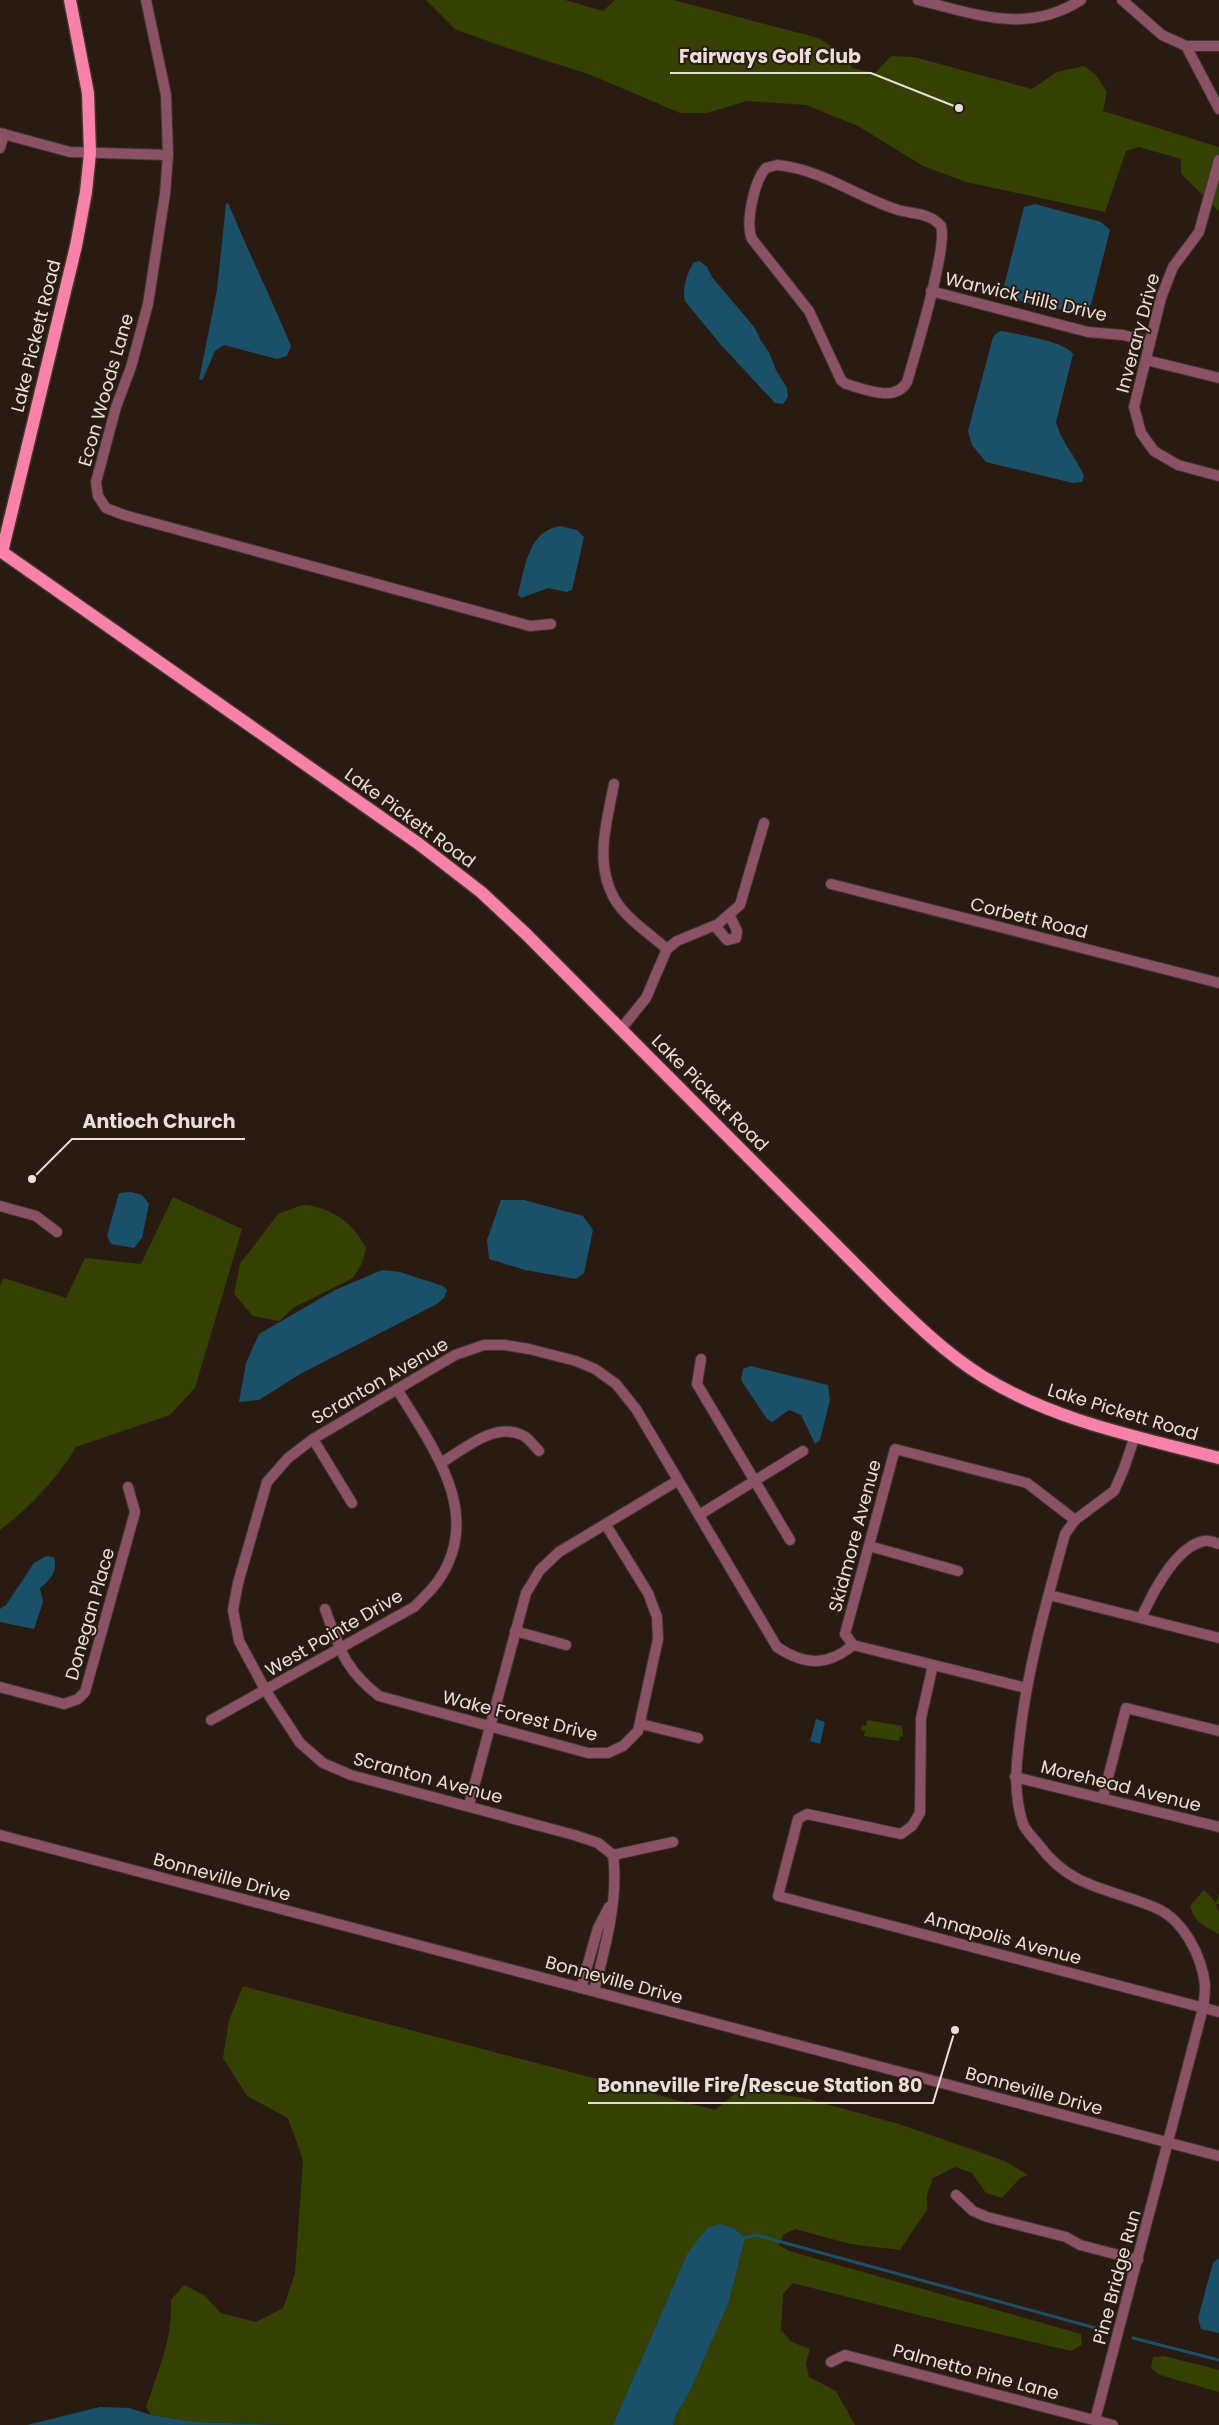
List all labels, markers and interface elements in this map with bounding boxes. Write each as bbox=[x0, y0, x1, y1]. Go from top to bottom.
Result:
callout: Fairways Golf Club bbox=[670, 39, 871, 73]
text: Fairways Golf Club bbox=[679, 43, 861, 70]
street label: Lake Pickett Road bbox=[5, 257, 67, 415]
street label: Warwick Hills Drive bbox=[943, 266, 1110, 327]
street label: Inverary Drive bbox=[1110, 270, 1165, 395]
street label: Econ Woods Lane bbox=[72, 311, 139, 469]
street label: Lake Pickett Road bbox=[340, 762, 481, 874]
street label: Corbett Road bbox=[968, 891, 1090, 944]
street label: Lake Pickett Road bbox=[646, 1029, 774, 1157]
callout: Antioch Church bbox=[72, 1105, 245, 1139]
text: Antioch Church bbox=[82, 1108, 236, 1135]
street label: Scranton Avenue bbox=[307, 1331, 453, 1430]
street label: Lake Pickett Road bbox=[1045, 1377, 1201, 1446]
street label: Skidmore Avenue bbox=[822, 1457, 887, 1615]
street label: Donegan Place bbox=[59, 1545, 120, 1683]
street label: West Pointe Drive bbox=[260, 1583, 407, 1682]
street label: Wake Forest Drive bbox=[440, 1684, 600, 1747]
street label: Scranton Avenue bbox=[351, 1746, 506, 1810]
street label: Morehead Avenue bbox=[1038, 1754, 1204, 1818]
street label: Bonneville Drive bbox=[151, 1846, 294, 1907]
street label: Annapolis Avenue bbox=[922, 1905, 1084, 1971]
street label: Bonneville Drive bbox=[543, 1949, 686, 2010]
street label: Bonneville Drive bbox=[963, 2060, 1106, 2121]
callout: Bonneville Fire/Rescue Station 80 bbox=[588, 2069, 933, 2103]
text: Bonneville Fire/Rescue Station 80 bbox=[598, 2072, 922, 2099]
street label: Pine Bridge Run bbox=[1086, 2207, 1147, 2347]
street label: Palmetto Pine Lane bbox=[890, 2337, 1062, 2406]

